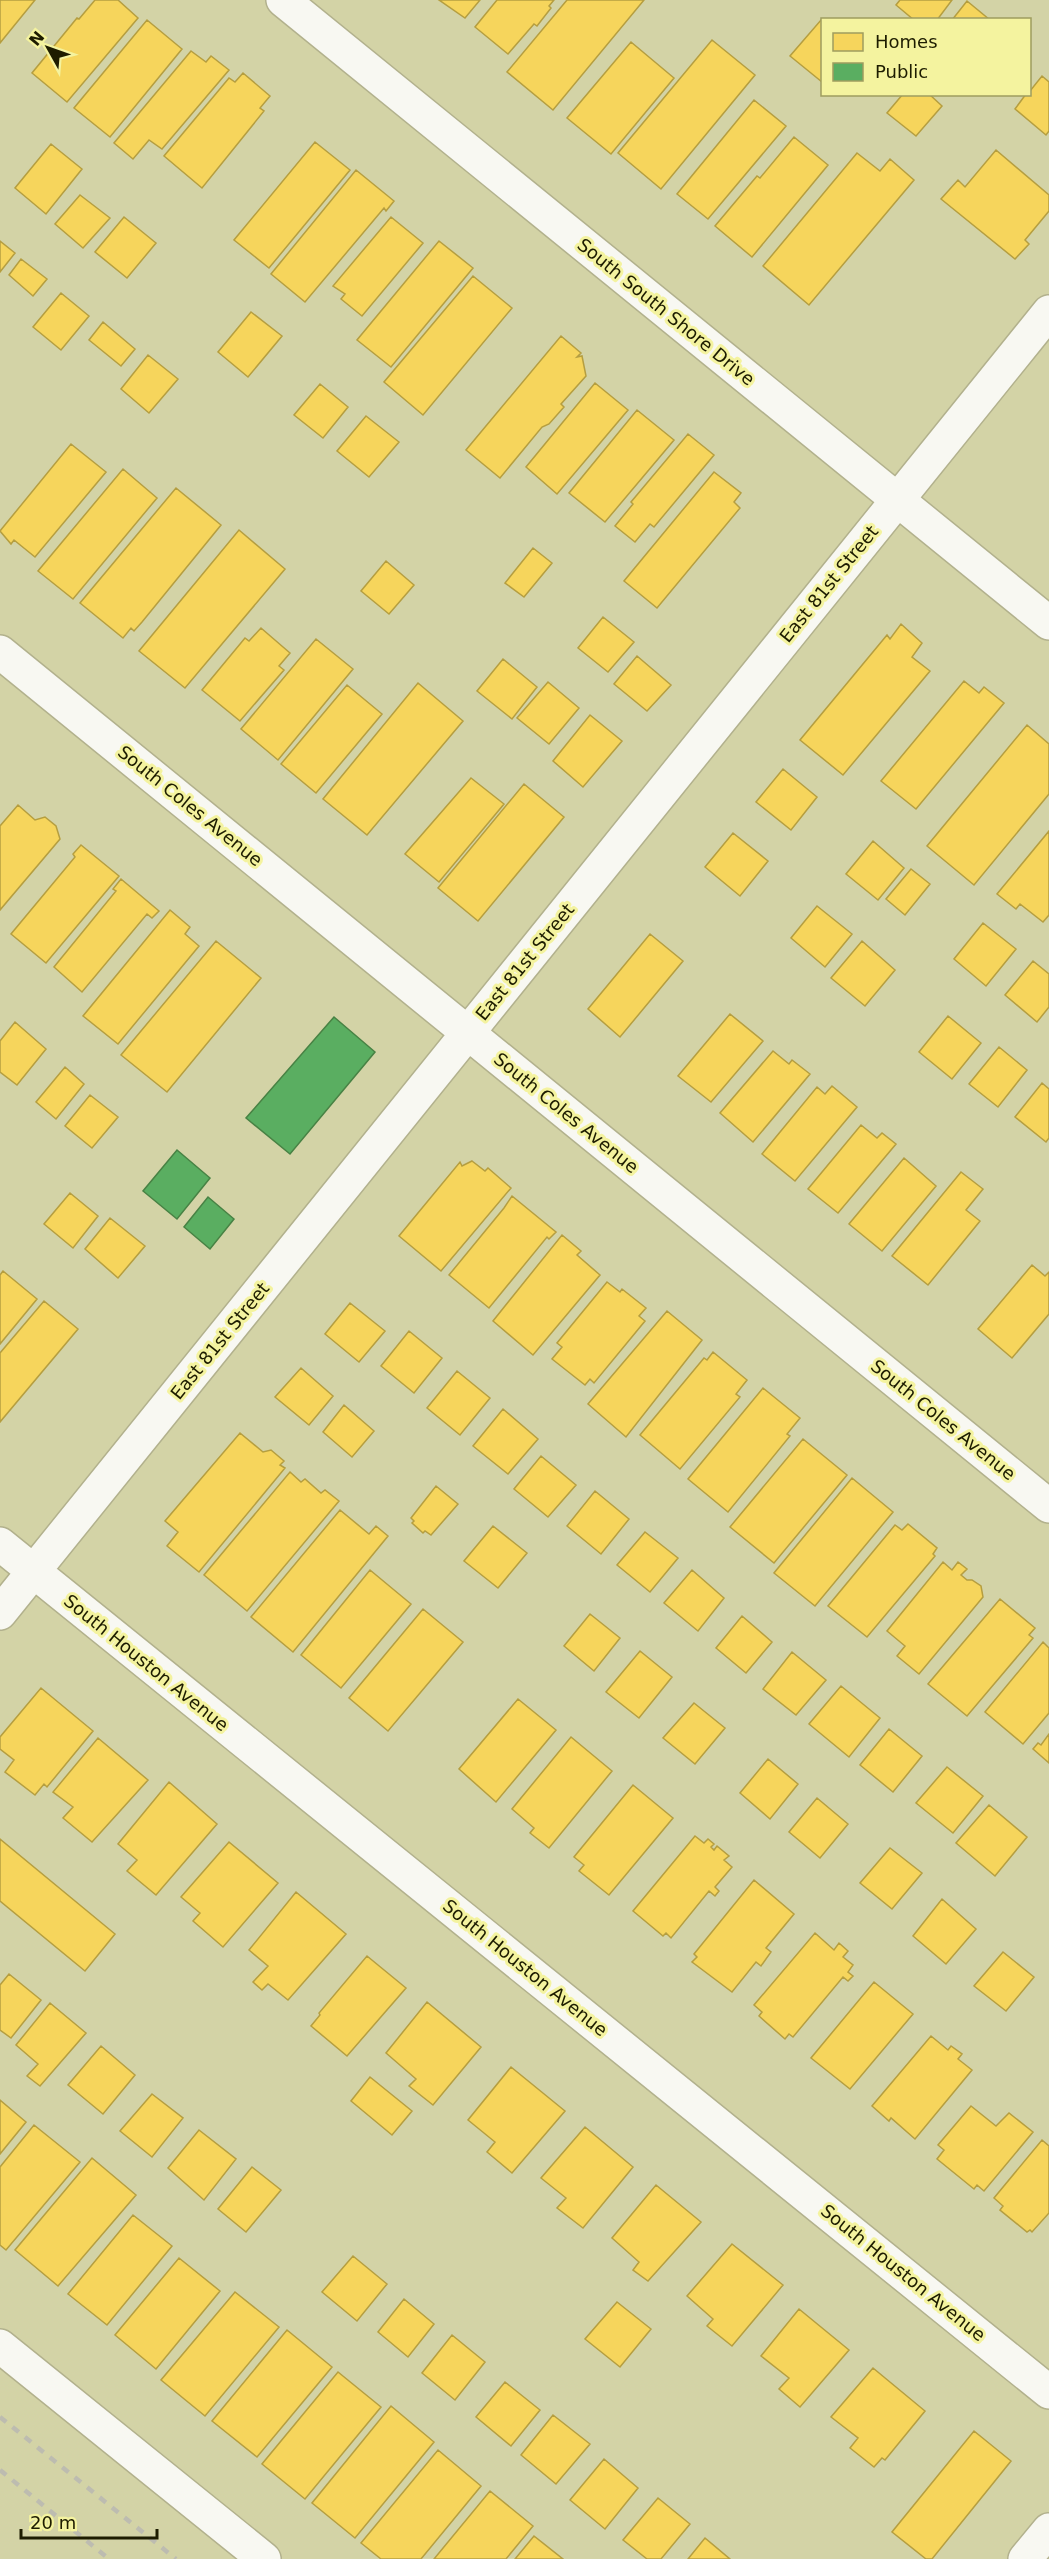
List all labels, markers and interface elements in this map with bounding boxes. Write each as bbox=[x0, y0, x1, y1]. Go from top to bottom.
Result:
north arrow bbox=[18, 18, 78, 78]
legend bbox=[821, 18, 1031, 96]
text: N bbox=[25, 27, 48, 50]
text: Homes bbox=[875, 31, 938, 52]
text: Public bbox=[875, 61, 928, 82]
street label: South South Shore Drive bbox=[574, 234, 759, 390]
street label: East 81st Street bbox=[775, 521, 882, 646]
street label: South Coles Avenue bbox=[114, 741, 267, 870]
street label: East 81st Street bbox=[471, 899, 578, 1024]
street label: South Coles Avenue bbox=[490, 1048, 643, 1177]
street label: East 81st Street bbox=[166, 1278, 273, 1403]
street label: South Coles Avenue bbox=[867, 1355, 1020, 1484]
street label: South Houston Avenue bbox=[60, 1590, 233, 1735]
street label: South Houston Avenue bbox=[439, 1895, 612, 2040]
street label: South Houston Avenue bbox=[817, 2200, 990, 2345]
scale bar bbox=[21, 2502, 158, 2540]
text: 20 m bbox=[30, 2512, 76, 2533]

